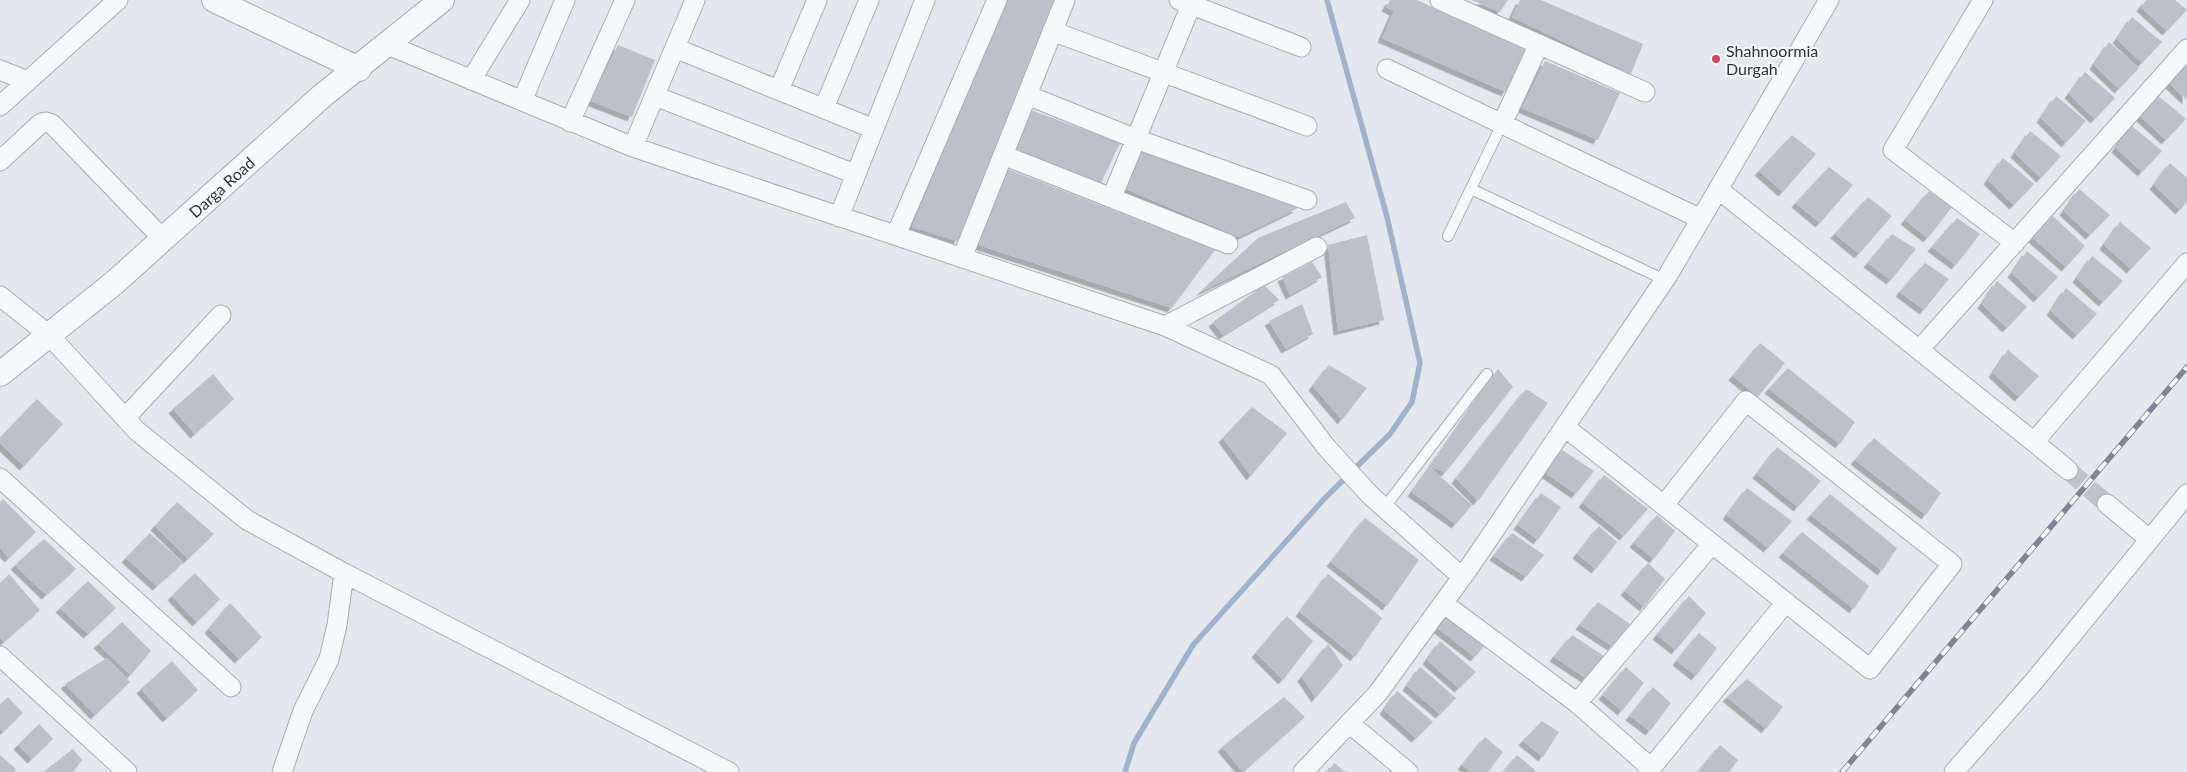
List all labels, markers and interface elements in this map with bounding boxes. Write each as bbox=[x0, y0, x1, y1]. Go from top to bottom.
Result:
place label: Shahnoormia Durgah bbox=[1726, 41, 1818, 78]
marker: Shahnoormia Durgah bbox=[1710, 53, 1722, 65]
street label: Darga Road bbox=[185, 152, 258, 221]

